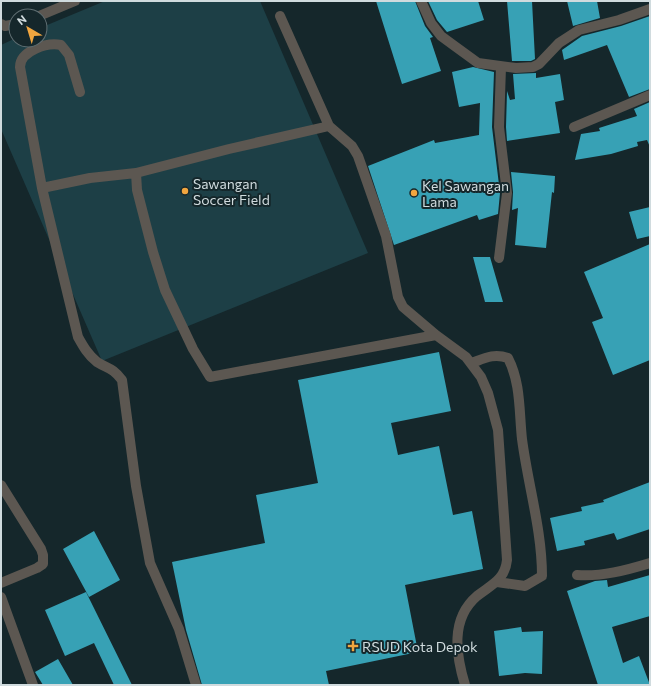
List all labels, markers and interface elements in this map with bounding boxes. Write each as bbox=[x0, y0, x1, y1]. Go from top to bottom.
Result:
north arrow bbox=[8, 8, 48, 48]
text: N bbox=[14, 12, 29, 27]
place label: Sawangan Soccer Field bbox=[193, 175, 270, 208]
place label: Kel Sawangan Lama bbox=[422, 177, 509, 210]
marker: Sawangan Soccer Field bbox=[180, 186, 190, 196]
marker: Kel Sawangan Lama bbox=[409, 188, 419, 198]
place label: RSUD Kota Depok bbox=[362, 638, 478, 655]
marker: RSUD Kota Depok bbox=[347, 640, 359, 652]

